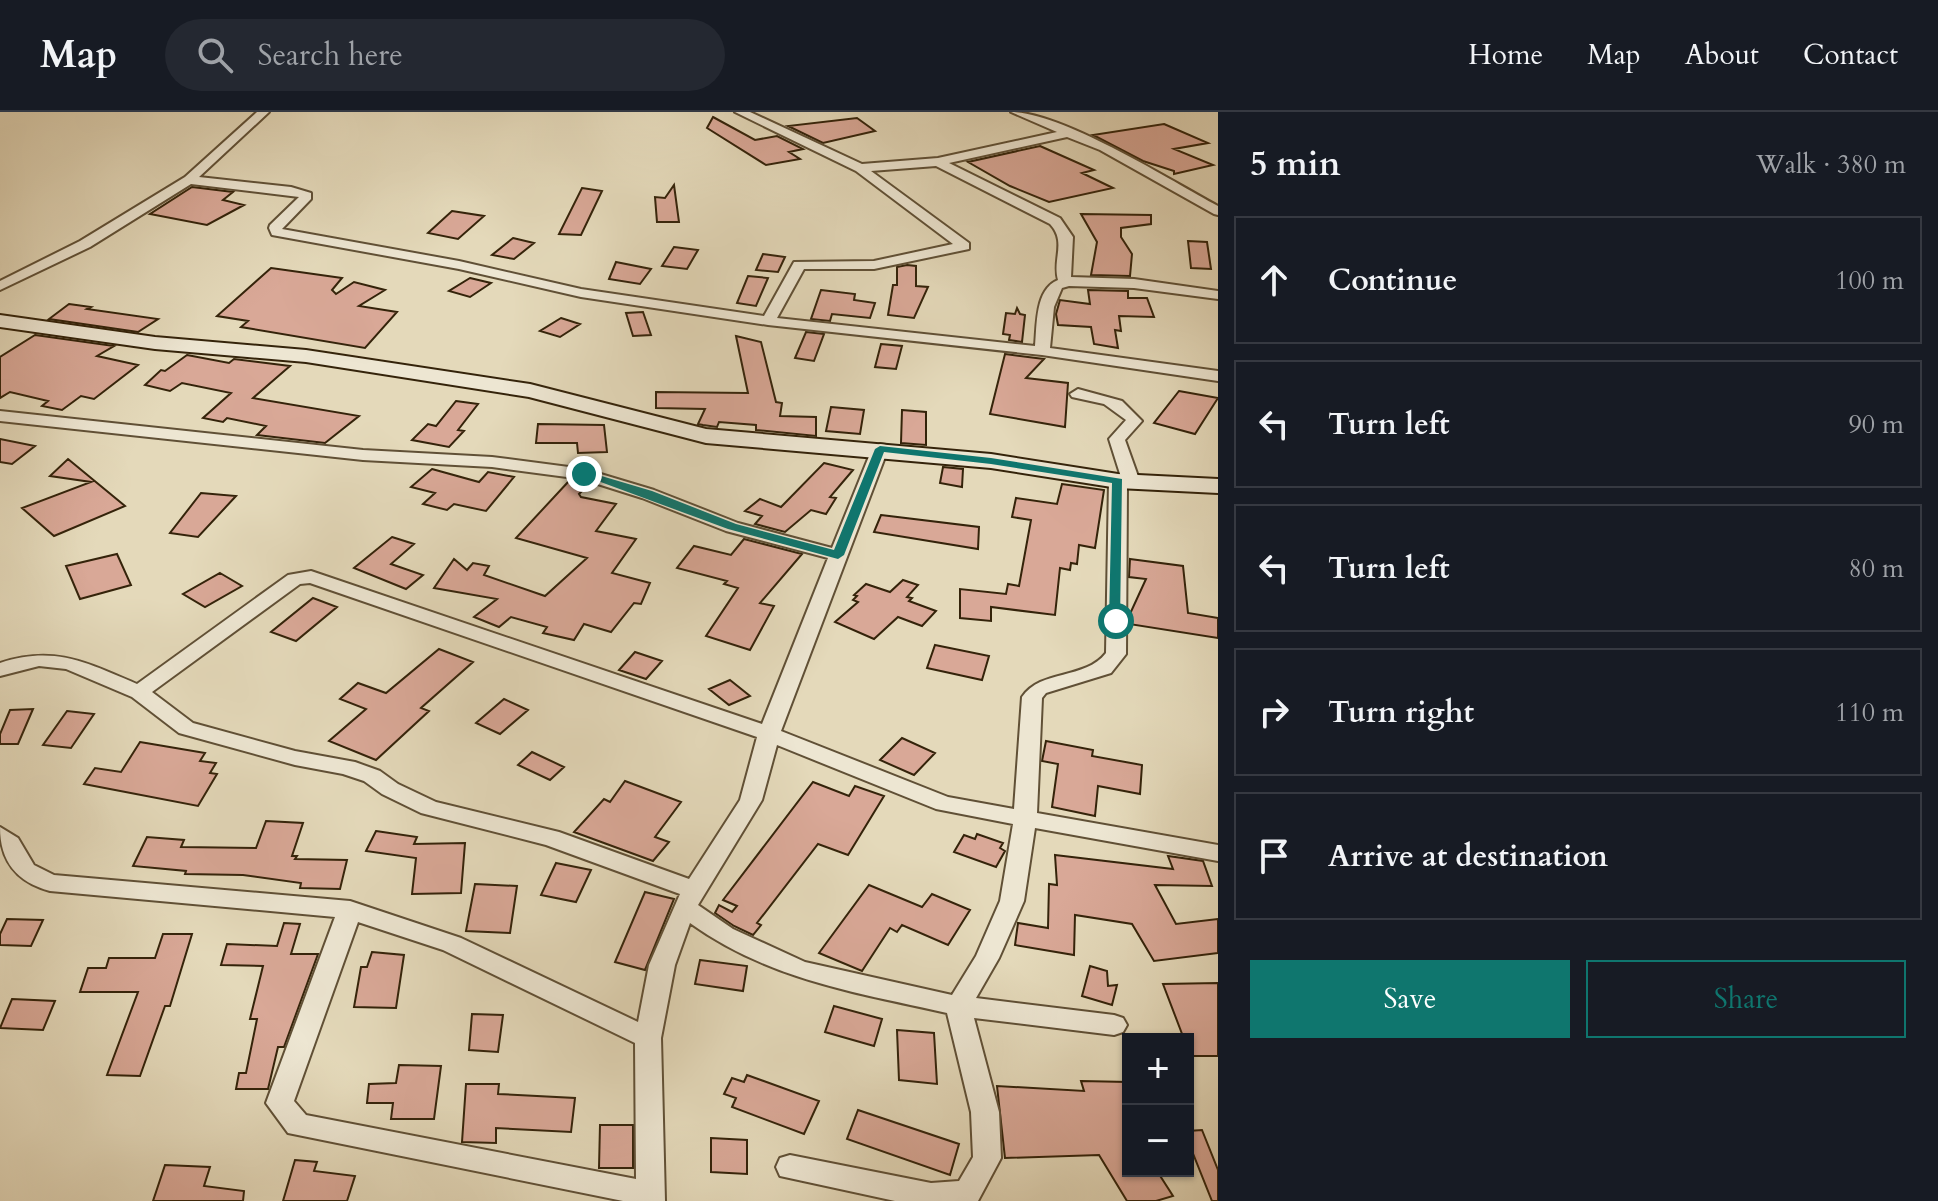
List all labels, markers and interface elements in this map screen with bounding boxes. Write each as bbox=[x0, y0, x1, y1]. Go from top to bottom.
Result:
search box bbox=[165, 19, 725, 91]
text: Map bbox=[40, 29, 117, 81]
icon: search bbox=[193, 33, 237, 77]
text: Search here bbox=[257, 35, 403, 76]
text: Home bbox=[1468, 36, 1543, 74]
text: Map bbox=[1587, 36, 1641, 74]
text: About bbox=[1685, 36, 1759, 74]
text: Contact bbox=[1803, 36, 1898, 74]
text: 5 min bbox=[1250, 141, 1341, 187]
text: Walk · 380 m bbox=[1756, 147, 1906, 182]
icon: ahead bbox=[1252, 258, 1296, 302]
text: Continue bbox=[1328, 260, 1457, 301]
text: 100 m bbox=[1835, 263, 1904, 298]
icon: left bbox=[1252, 402, 1296, 446]
text: Turn left bbox=[1328, 404, 1450, 445]
text: 90 m bbox=[1848, 407, 1904, 442]
route end bbox=[566, 456, 602, 492]
icon: left bbox=[1252, 546, 1296, 590]
text: Turn left bbox=[1328, 548, 1450, 589]
text: 80 m bbox=[1848, 551, 1904, 586]
route start bbox=[1098, 603, 1134, 639]
icon: right bbox=[1252, 690, 1296, 734]
text: Turn right bbox=[1328, 692, 1474, 733]
text: 110 m bbox=[1835, 695, 1904, 730]
icon: arrive bbox=[1252, 834, 1296, 878]
text: Arrive at destination bbox=[1328, 836, 1608, 877]
button: Save bbox=[1250, 960, 1570, 1038]
button: Share bbox=[1586, 960, 1906, 1038]
map controls bbox=[1122, 1033, 1194, 1177]
button: + bbox=[1122, 1033, 1194, 1105]
button: − bbox=[1122, 1105, 1194, 1177]

